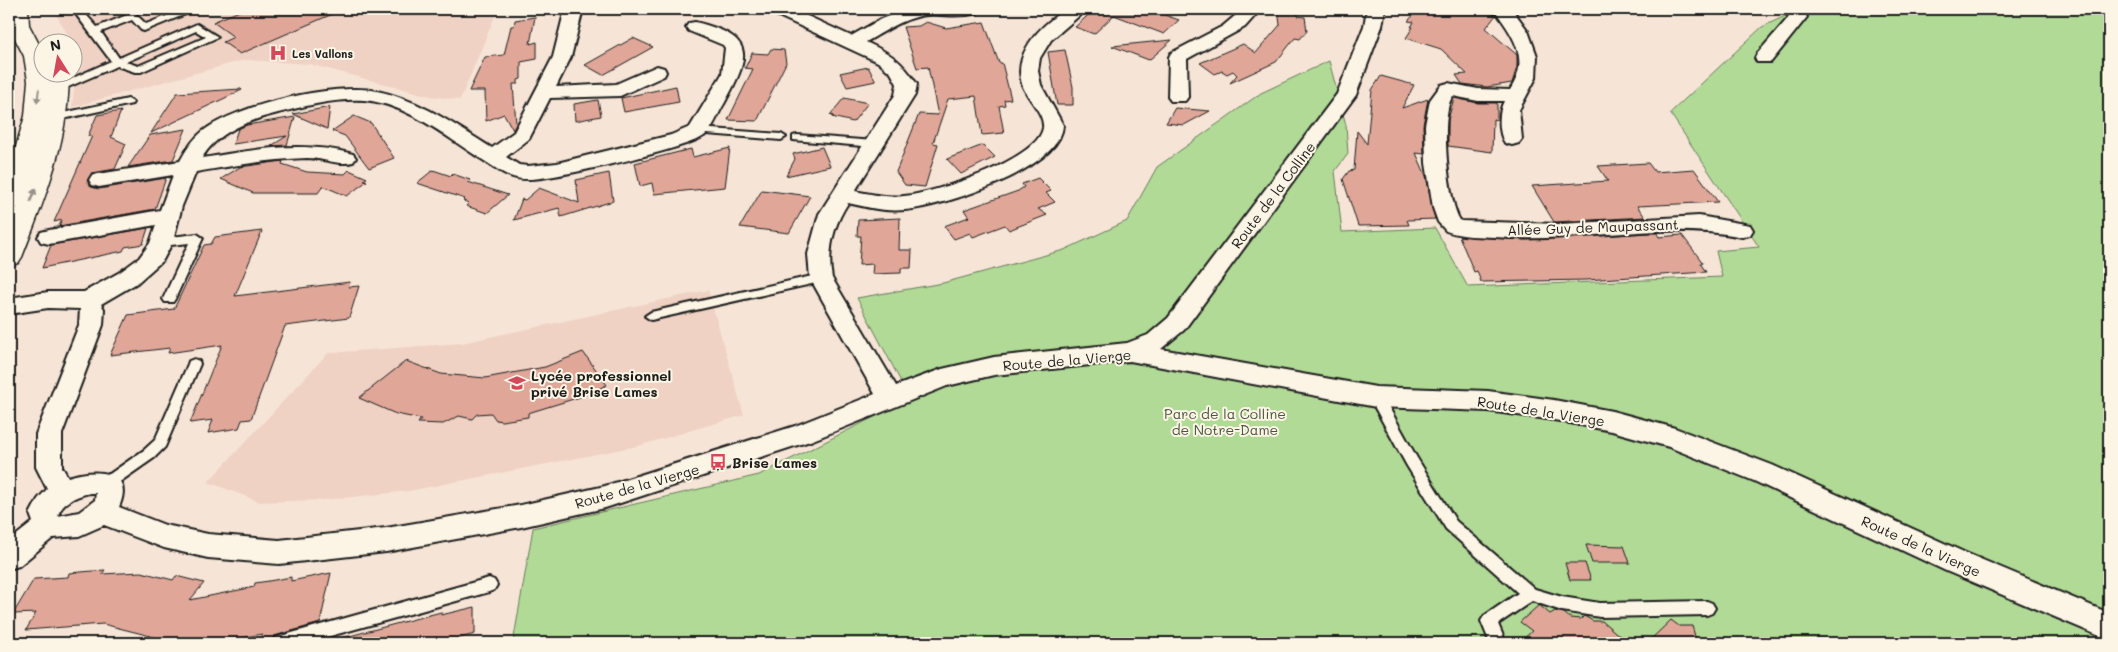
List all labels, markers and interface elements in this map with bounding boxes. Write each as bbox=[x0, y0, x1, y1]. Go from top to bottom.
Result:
north arrow bbox=[32, 32, 82, 82]
text: N bbox=[48, 34, 62, 55]
hospital icon: Les Vallons bbox=[268, 43, 288, 63]
place label: Les Vallons bbox=[292, 46, 353, 61]
one-way arrow bbox=[34, 89, 42, 105]
street label: Route de la Colline bbox=[1227, 138, 1319, 252]
one-way arrow bbox=[30, 188, 37, 203]
street label: Allée Guy de Maupassant bbox=[1507, 215, 1679, 239]
street label: Route de la Vierge bbox=[1002, 345, 1132, 375]
place label: Lycée professionnel privé Brise Lames bbox=[531, 366, 671, 401]
school or university icon: Lycée professionnel privé Brise Lames bbox=[507, 373, 527, 393]
street label: Route de la Vierge bbox=[1476, 392, 1606, 430]
park label: Parc de la Colline de Notre-Dame bbox=[1164, 404, 1286, 439]
bus stop icon: Brise Lames bbox=[708, 452, 728, 472]
place label: Brise Lames bbox=[732, 453, 817, 472]
street label: Route de la Vierge bbox=[573, 459, 701, 513]
street label: Route de la Vierge bbox=[1858, 511, 1984, 581]

